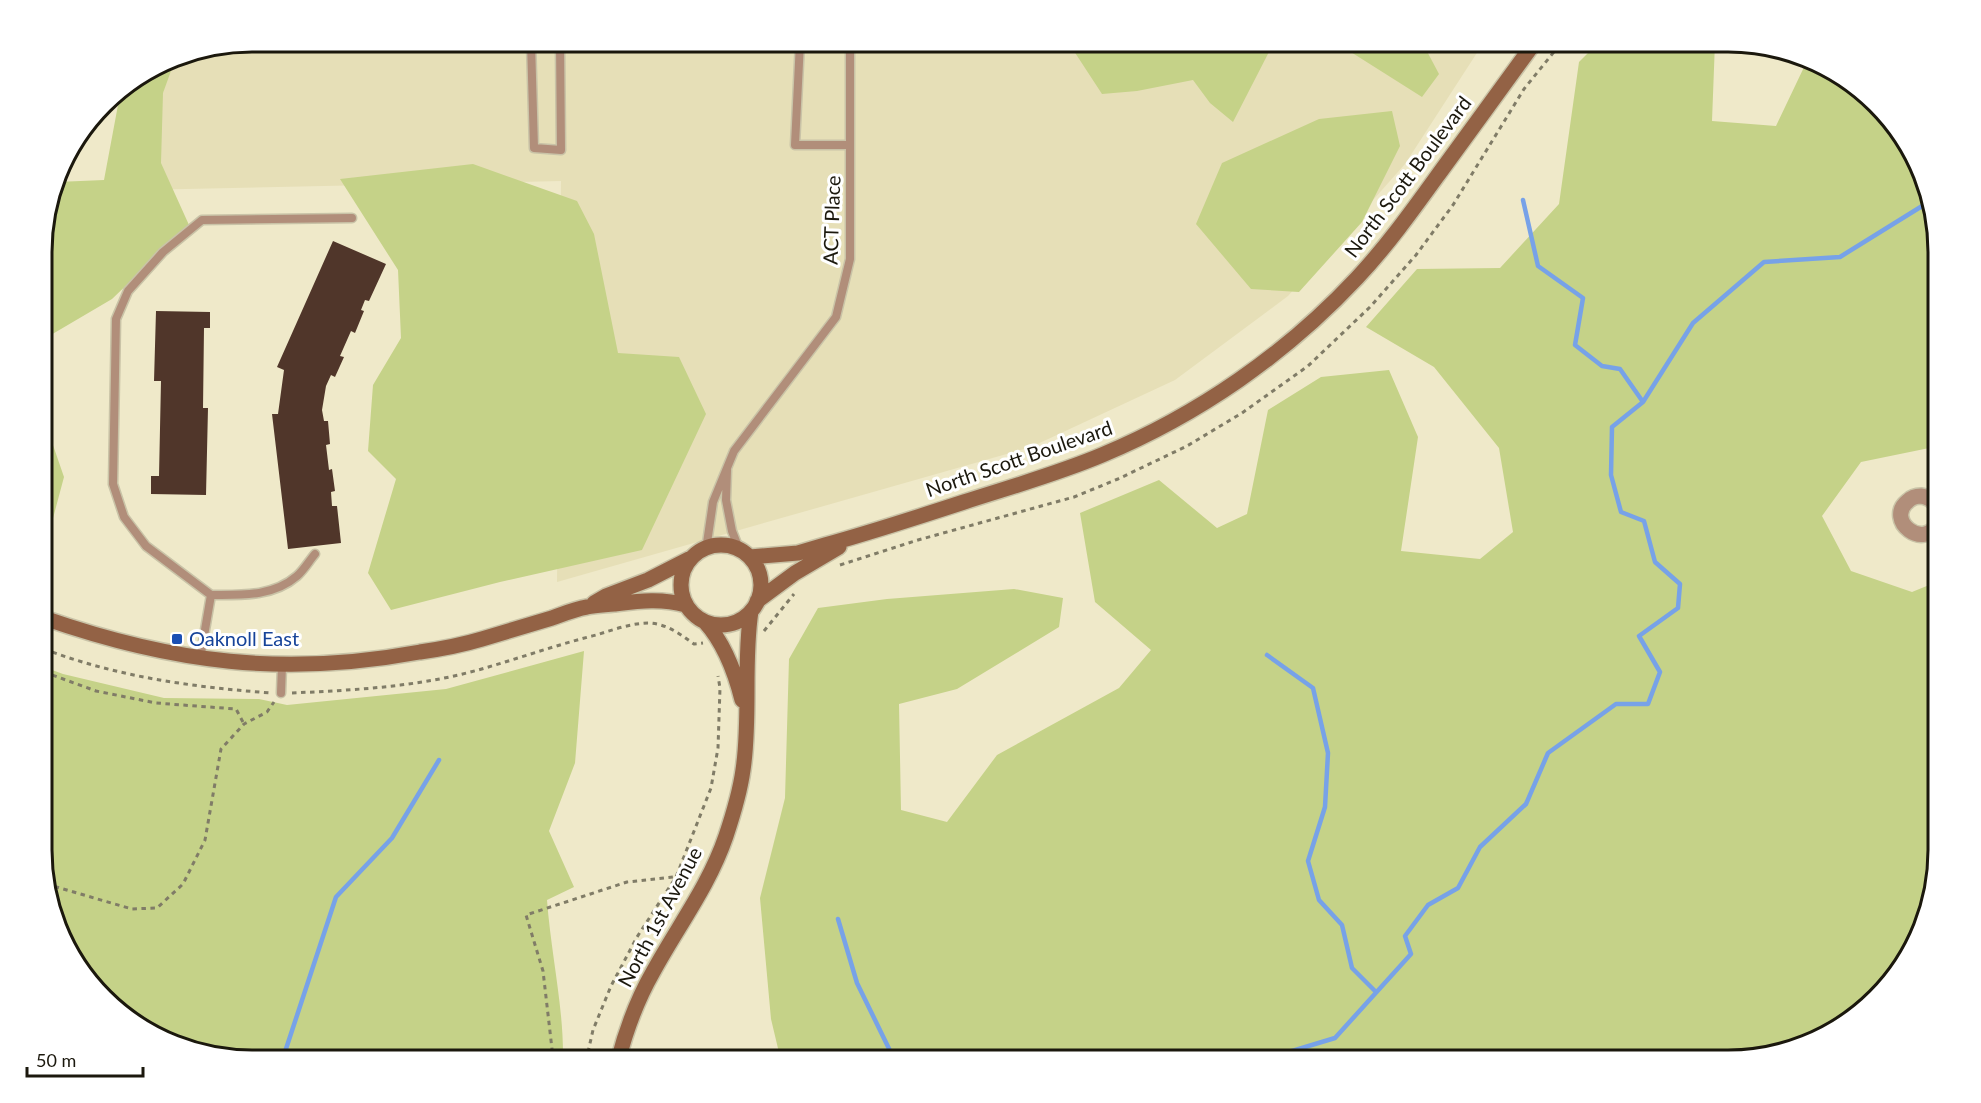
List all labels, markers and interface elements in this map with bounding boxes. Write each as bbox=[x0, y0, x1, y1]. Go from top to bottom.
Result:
street label: North Scott Boulevard bbox=[1339, 91, 1476, 262]
street label: ACT Place bbox=[817, 175, 845, 265]
street label: North Scott Boulevard bbox=[922, 415, 1115, 501]
place label: Oaknoll East bbox=[189, 626, 299, 650]
marker: Oaknoll East bbox=[170, 632, 184, 646]
street label: North 1st Avenue bbox=[612, 842, 706, 991]
scale bar bbox=[27, 1040, 142, 1078]
text: 50 m bbox=[36, 1049, 76, 1071]

